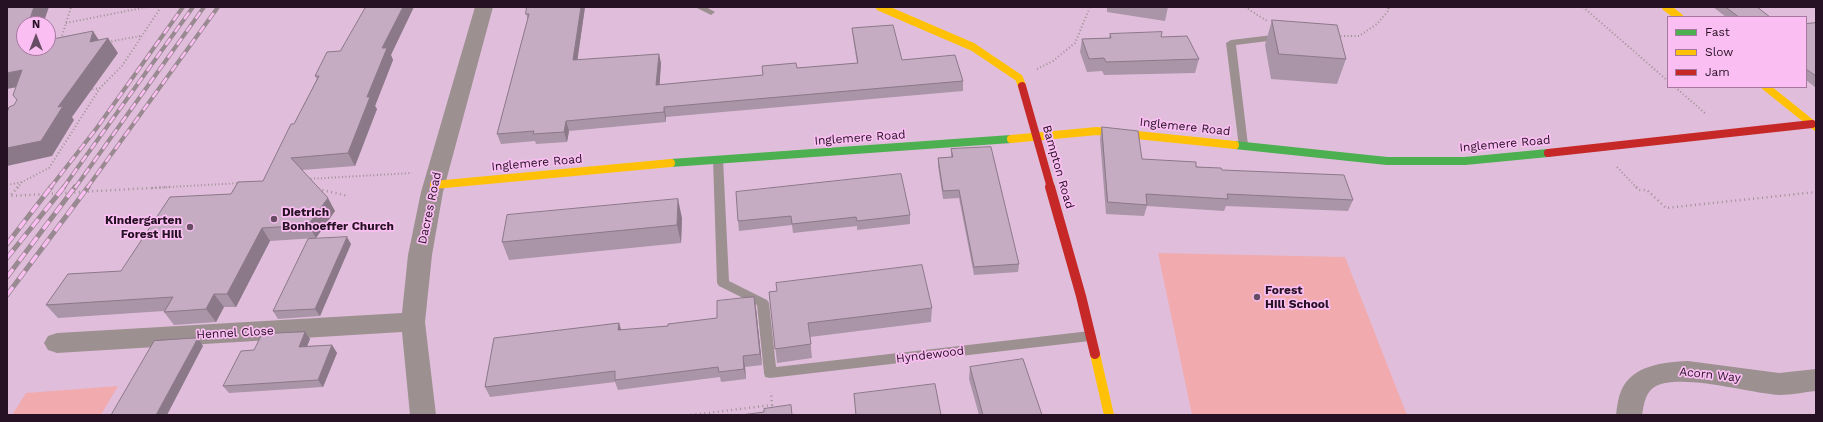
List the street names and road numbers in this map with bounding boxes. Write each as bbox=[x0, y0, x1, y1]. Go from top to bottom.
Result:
street label: Inglemere Road bbox=[1139, 115, 1231, 139]
street label: Bampton Road bbox=[1039, 123, 1077, 211]
street label: Inglemere Road bbox=[814, 128, 906, 148]
street label: Inglemere Road bbox=[1459, 133, 1551, 155]
street label: Inglemere Road bbox=[491, 152, 583, 174]
street label: Dacres Road bbox=[415, 171, 445, 245]
street label: Hennel Close bbox=[196, 324, 274, 342]
street label: Hyndewood bbox=[895, 344, 965, 366]
street label: Acorn Way bbox=[1678, 365, 1742, 385]

